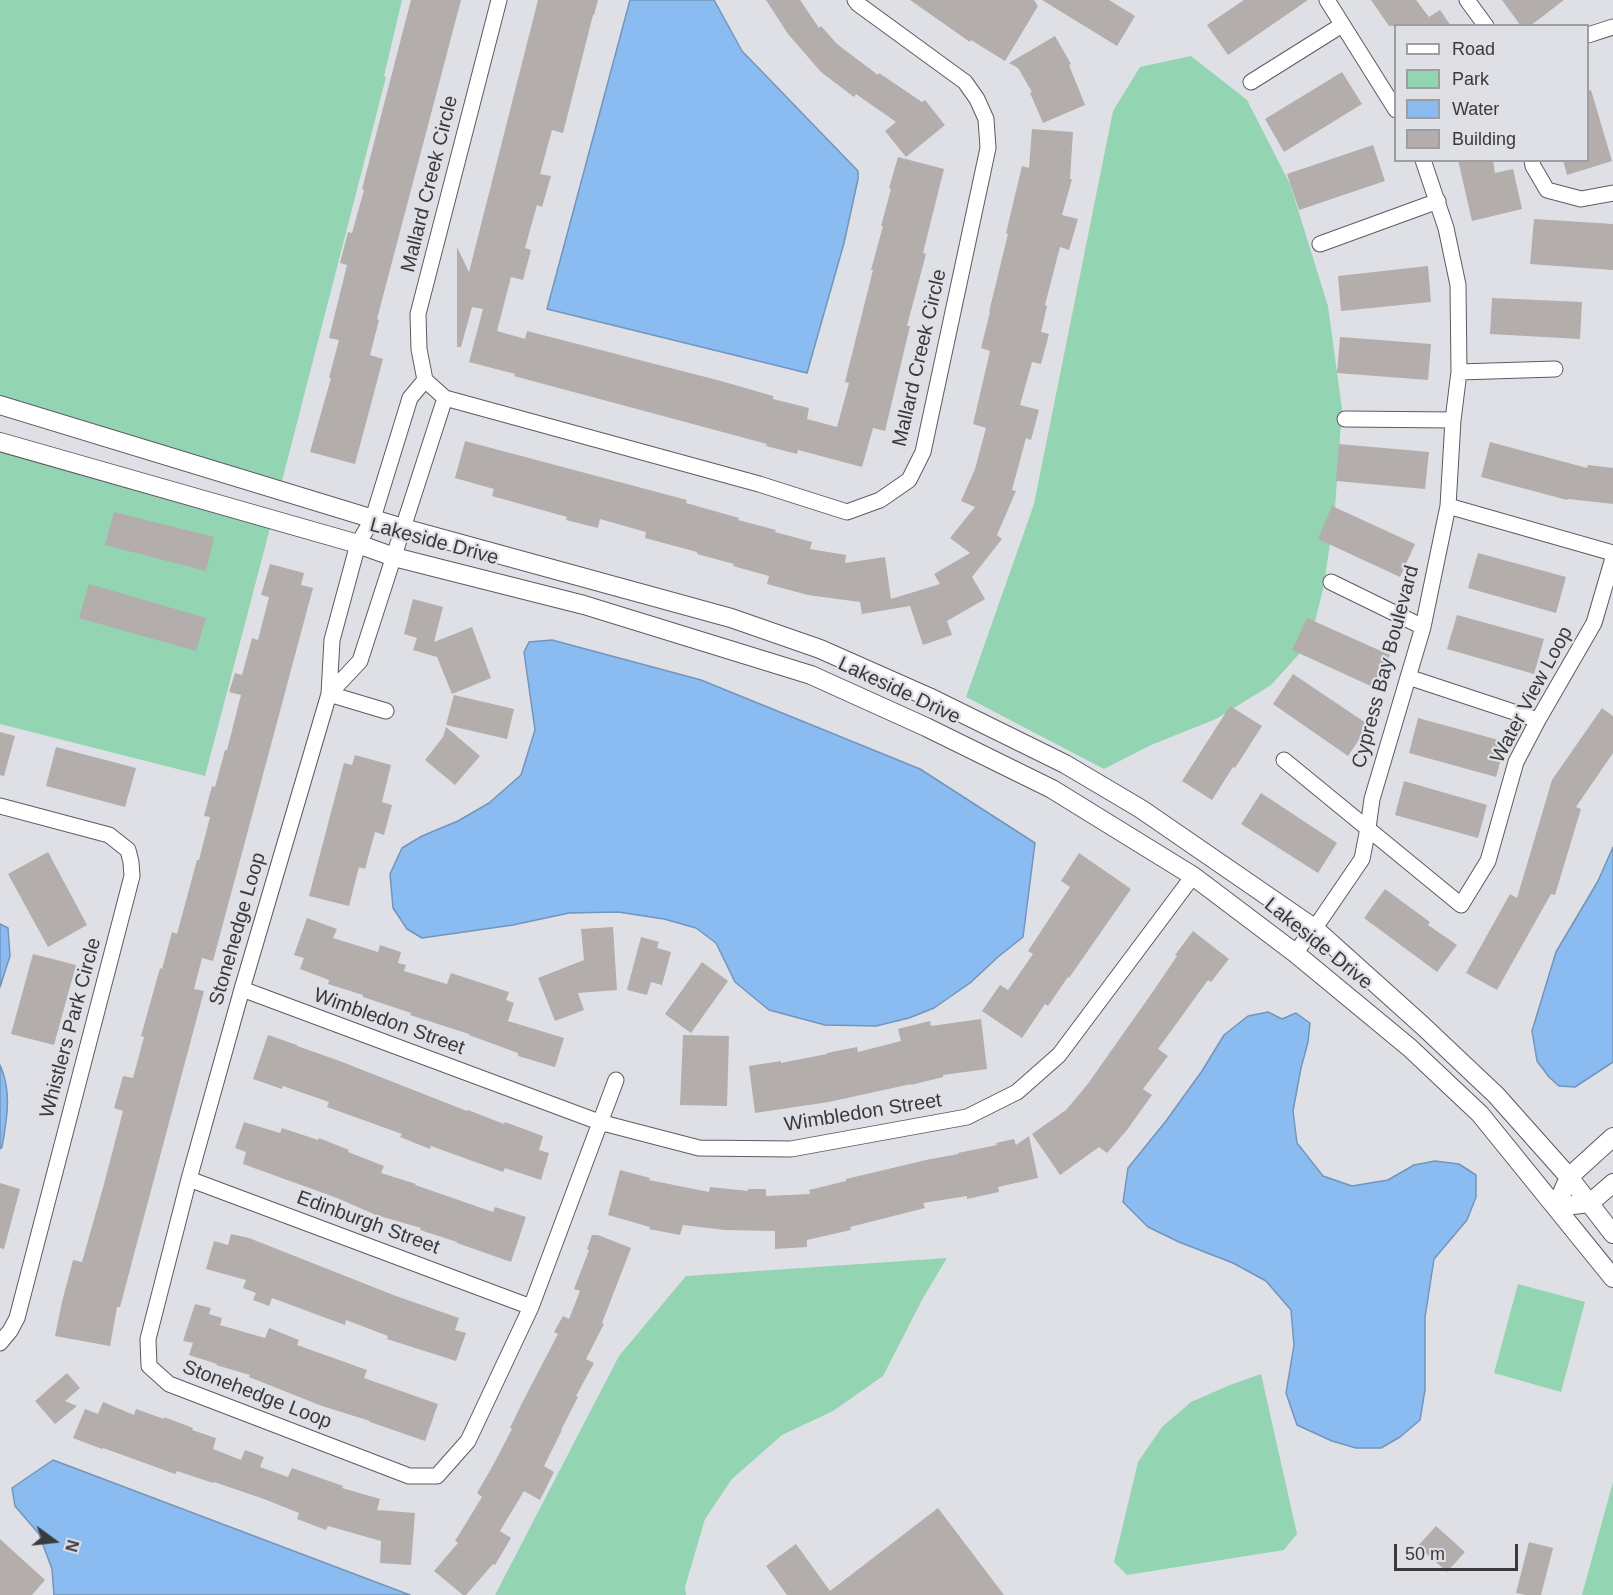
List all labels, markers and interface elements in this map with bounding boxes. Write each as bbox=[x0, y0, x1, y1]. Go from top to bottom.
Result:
legend bbox=[1394, 24, 1589, 162]
text: Road bbox=[1452, 39, 1495, 59]
text: Park bbox=[1452, 69, 1489, 89]
street label: Mallard Creek Circle bbox=[396, 93, 464, 275]
text: Water bbox=[1452, 99, 1499, 119]
text: Building bbox=[1452, 129, 1516, 149]
street label: Mallard Creek Circle bbox=[888, 267, 952, 449]
street label: Lakeside Drive bbox=[367, 513, 501, 571]
street label: Cypress Bay Boulevard bbox=[1347, 563, 1425, 771]
street label: Water View Loop bbox=[1486, 623, 1578, 767]
street label: Lakeside Drive bbox=[834, 652, 964, 730]
street label: Stonehedge Loop bbox=[205, 850, 271, 1008]
street label: Lakeside Drive bbox=[1259, 893, 1377, 995]
street label: Whistlers Park Circle bbox=[35, 935, 107, 1121]
street label: Wimbledon Street bbox=[310, 984, 468, 1060]
street label: Wimbledon Street bbox=[783, 1089, 943, 1137]
street label: Edinburgh Street bbox=[293, 1186, 443, 1260]
street label: Stonehedge Loop bbox=[179, 1355, 335, 1435]
north arrow bbox=[24, 1511, 84, 1571]
scale bar bbox=[1397, 1532, 1522, 1570]
text: N bbox=[62, 1538, 82, 1554]
text: 50 m bbox=[1405, 1544, 1445, 1564]

